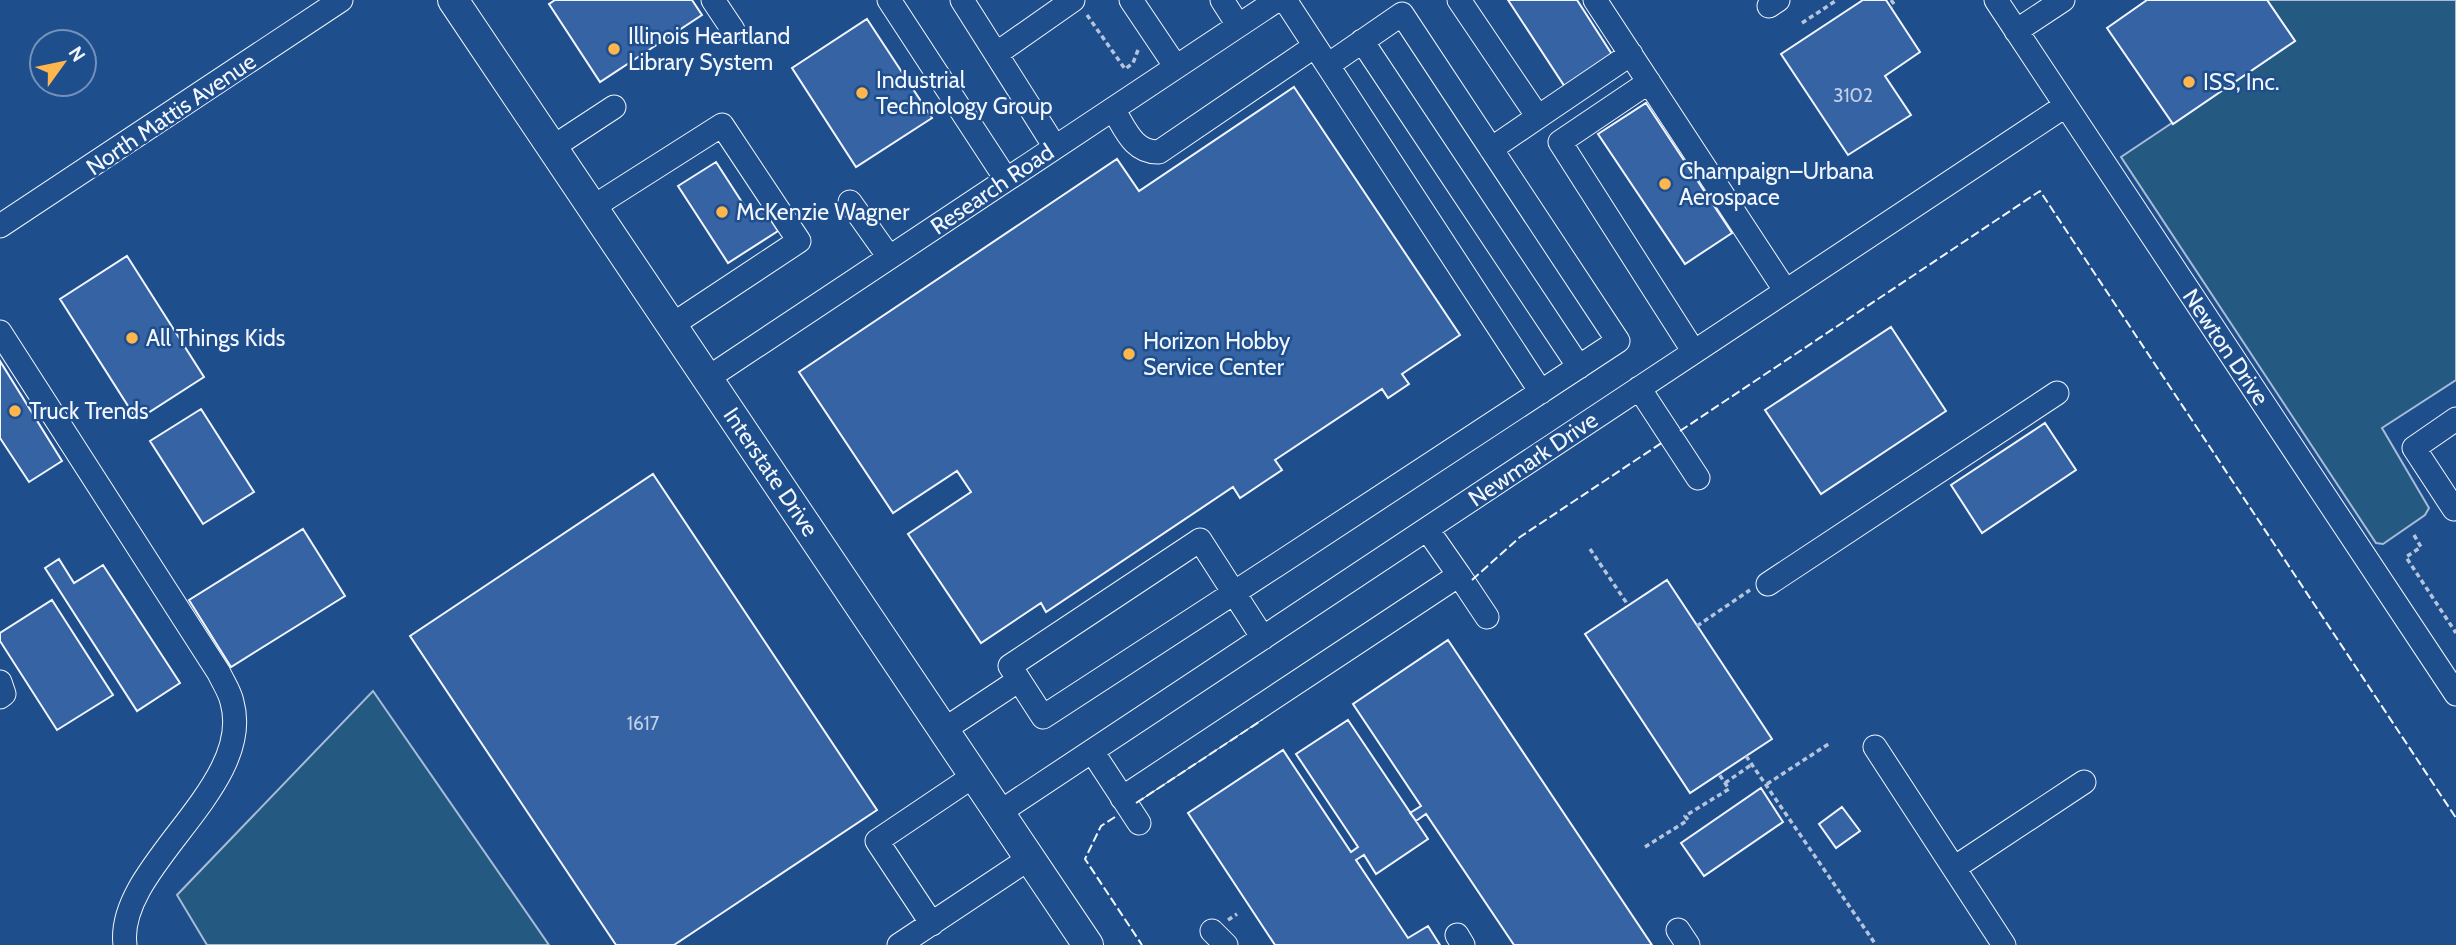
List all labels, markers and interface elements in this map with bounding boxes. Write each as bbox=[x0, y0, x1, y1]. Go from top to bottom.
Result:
place label: Illinois Heartland Library System bbox=[628, 22, 790, 76]
north arrow bbox=[28, 28, 98, 98]
marker: Illinois Heartland Library System bbox=[606, 41, 622, 57]
text: N bbox=[64, 42, 90, 66]
street label: North Mattis Avenue bbox=[81, 47, 261, 181]
place label: Industrial Technology Group bbox=[876, 66, 1053, 120]
place label: ISS, Inc. bbox=[2203, 68, 2280, 96]
marker: ISS, Inc. bbox=[2181, 74, 2197, 90]
house number: 3102 bbox=[1833, 84, 1873, 107]
marker: Industrial Technology Group bbox=[854, 85, 870, 101]
street label: Research Road bbox=[925, 138, 1059, 240]
place label: Champaign–Urbana Aerospace bbox=[1679, 157, 1874, 211]
marker: Champaign–Urbana Aerospace bbox=[1657, 176, 1673, 192]
place label: McKenzie Wagner bbox=[736, 198, 910, 226]
marker: McKenzie Wagner bbox=[714, 204, 730, 220]
street label: Newton Drive bbox=[2177, 284, 2275, 411]
place label: All Things Kids bbox=[146, 324, 285, 352]
place label: Horizon Hobby Service Center bbox=[1143, 327, 1291, 381]
marker: All Things Kids bbox=[124, 330, 140, 346]
marker: Horizon Hobby Service Center bbox=[1121, 346, 1137, 362]
place label: Truck Trends bbox=[29, 397, 149, 425]
street label: Interstate Drive bbox=[718, 402, 824, 542]
marker: Truck Trends bbox=[7, 403, 23, 419]
street label: Newmark Drive bbox=[1463, 405, 1603, 513]
house number: 1617 bbox=[627, 712, 660, 735]

